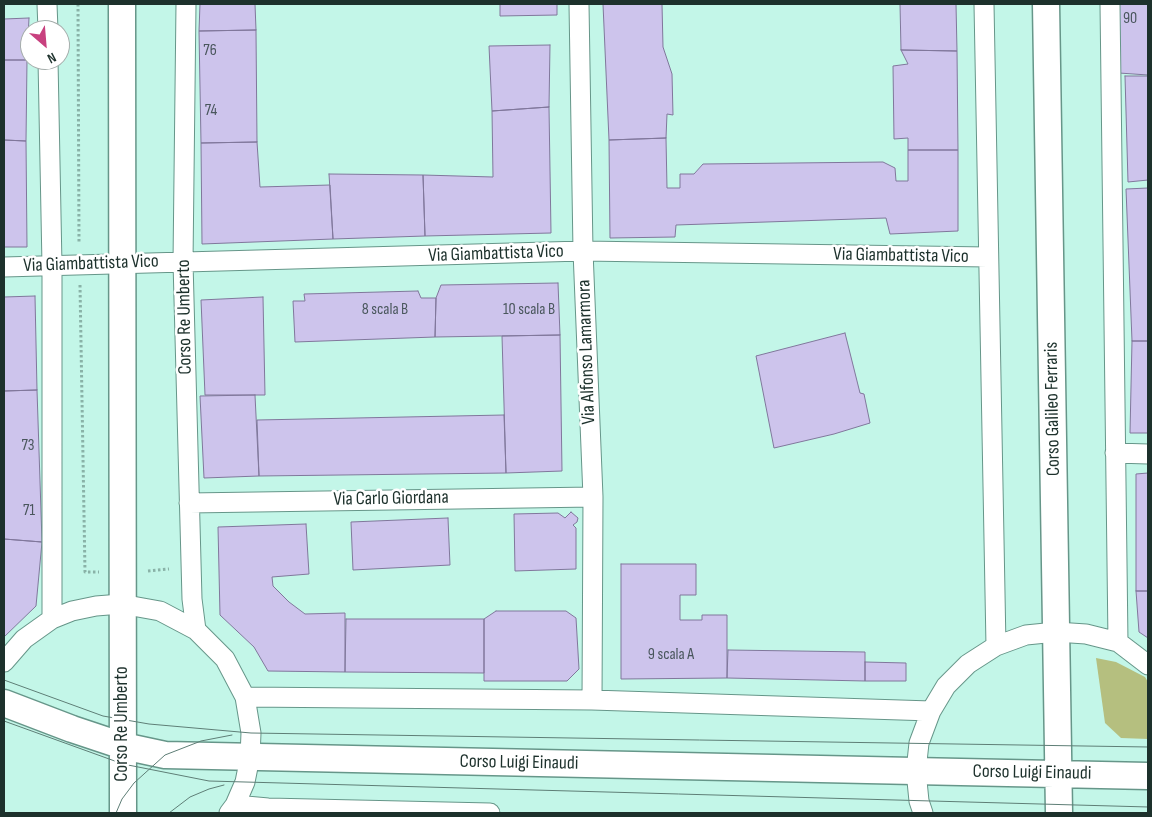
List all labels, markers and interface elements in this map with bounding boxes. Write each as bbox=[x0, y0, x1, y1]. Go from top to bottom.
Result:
house number: 90 bbox=[1123, 9, 1137, 29]
north arrow bbox=[20, 20, 70, 70]
house number: 76 bbox=[203, 41, 217, 61]
text: N bbox=[44, 49, 59, 67]
house number: 74 bbox=[205, 101, 217, 121]
street label: Via Giambattista Vico bbox=[428, 240, 564, 268]
street label: Via Giambattista Vico bbox=[833, 243, 969, 269]
street label: Via Giambattista Vico bbox=[23, 250, 159, 278]
street label: Corso Re Umberto bbox=[173, 259, 197, 375]
street label: Via Alfonso Lamarmora bbox=[573, 279, 601, 425]
house number: 8 scala B bbox=[362, 300, 408, 320]
house number: 10 scala B bbox=[503, 300, 555, 320]
street label: Corso Galileo Ferraris bbox=[1040, 342, 1066, 476]
house number: 73 bbox=[21, 436, 35, 456]
street label: Via Carlo Giordana bbox=[333, 487, 449, 511]
house number: 71 bbox=[23, 501, 35, 521]
house number: 9 scala A bbox=[648, 645, 694, 665]
street label: Corso Re Umberto bbox=[111, 666, 133, 782]
street label: Corso Luigi Einaudi bbox=[459, 751, 579, 775]
street label: Corso Luigi Einaudi bbox=[972, 761, 1092, 785]

